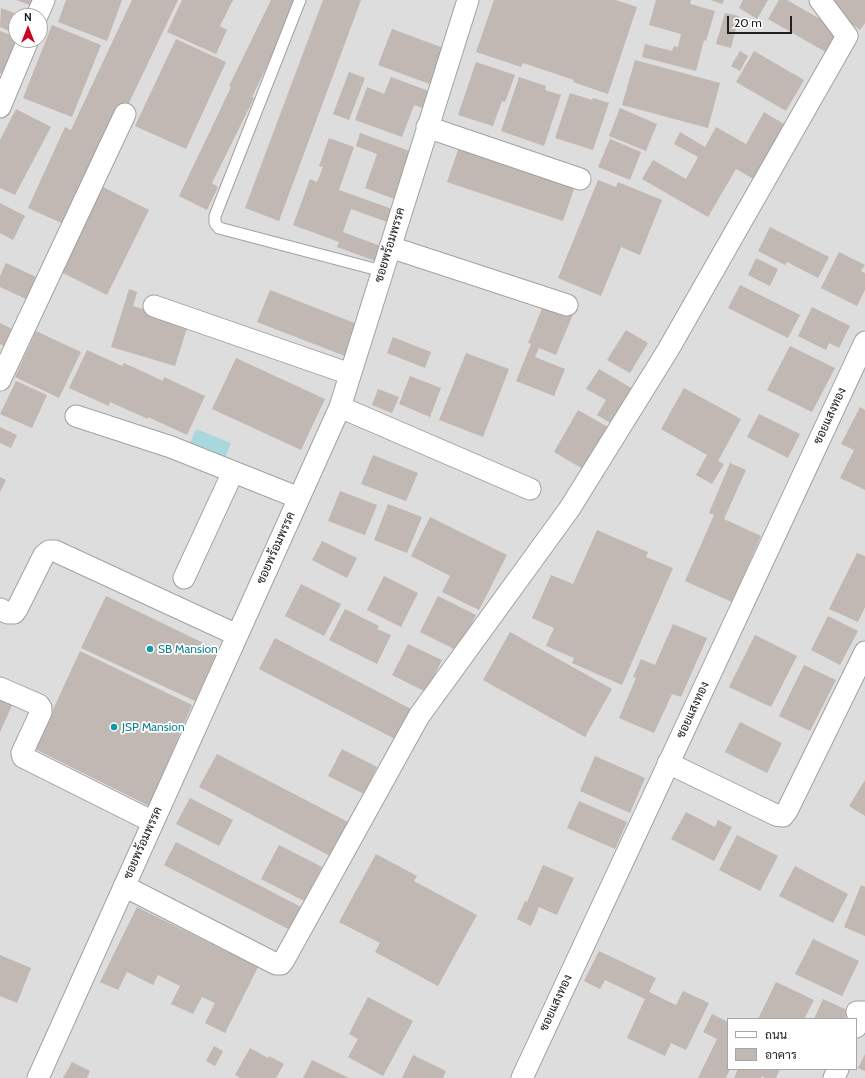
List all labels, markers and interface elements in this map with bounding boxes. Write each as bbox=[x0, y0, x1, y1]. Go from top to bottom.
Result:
north arrow bbox=[8, 8, 48, 48]
scale bar bbox=[729, 8, 794, 34]
text: N bbox=[24, 10, 32, 24]
text: 20 m bbox=[734, 15, 762, 30]
street label: ซอยพร้อมพรรค bbox=[372, 206, 408, 284]
street label: ซอยแสงทอง bbox=[811, 385, 849, 447]
street label: ซอยพร้อมพรรค bbox=[254, 510, 298, 586]
place label: SB Mansion bbox=[158, 642, 218, 656]
marker: SB Mansion bbox=[145, 644, 155, 654]
street label: ซอยแสงทอง bbox=[674, 679, 712, 741]
place label: JSP Mansion bbox=[122, 720, 185, 734]
marker: JSP Mansion bbox=[109, 722, 119, 732]
street label: ซอยพร้อมพรรค bbox=[121, 805, 165, 881]
street label: ซอยแสงทอง bbox=[537, 972, 575, 1034]
legend bbox=[727, 1018, 857, 1070]
text: ถนน bbox=[765, 1027, 787, 1042]
text: อาคาร bbox=[765, 1047, 797, 1062]

